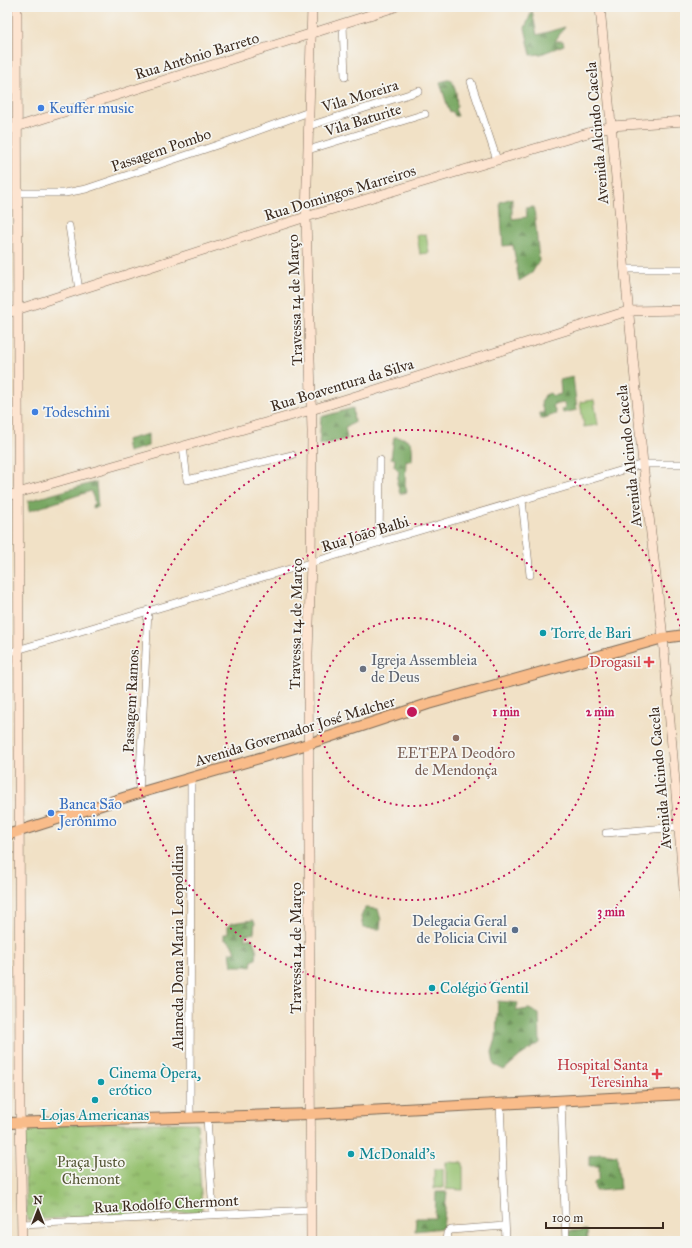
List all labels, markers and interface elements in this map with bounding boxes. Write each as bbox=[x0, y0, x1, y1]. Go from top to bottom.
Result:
street label: Rua Antônio Barreto bbox=[133, 28, 262, 83]
street label: Avenida Alcindo Cacela bbox=[582, 60, 612, 206]
street label: Vila Moreira bbox=[319, 76, 401, 116]
place label: Keuffer music bbox=[49, 99, 134, 117]
street label: Vila Baturite bbox=[322, 100, 403, 140]
marker: Keuffer music bbox=[36, 103, 46, 113]
street label: Passagem Pombo bbox=[109, 124, 214, 175]
street label: Rua Domingos Marreiros bbox=[262, 161, 418, 225]
street label: Travessa 14 de Março bbox=[284, 234, 306, 366]
street label: Rua Boaventura da Silva bbox=[268, 354, 416, 415]
street label: Avenida Alcindo Cacela bbox=[613, 383, 646, 529]
place label: Todeschini bbox=[43, 403, 110, 421]
marker: Todeschini bbox=[30, 407, 40, 417]
street label: Rua João Balbi bbox=[319, 512, 411, 557]
street label: Travessa 14 de Março bbox=[286, 558, 306, 690]
place label: Torre de Bari bbox=[551, 624, 631, 642]
marker: Torre de Bari bbox=[538, 628, 548, 638]
street label: Passagem Ramos bbox=[119, 649, 143, 753]
place label: Igreja Assembleia de Deus bbox=[371, 651, 478, 686]
place label: Drogasil bbox=[589, 653, 642, 671]
marker: Drogasil bbox=[644, 657, 654, 667]
marker: Igreja Assembleia de Deus bbox=[358, 664, 368, 674]
street label: Avenida Governador José Malcher bbox=[192, 692, 398, 771]
centre of rings bbox=[405, 705, 419, 719]
text: 1 min bbox=[492, 705, 520, 719]
text: 2 min bbox=[586, 705, 615, 719]
street label: Avenida Alcindo Cacela bbox=[645, 705, 675, 851]
marker: EETEPA Deodoro de Mendonça bbox=[451, 733, 461, 743]
place label: EETEPA Deodoro de Mendonça bbox=[397, 744, 515, 779]
place label: Banca São Jerônimo bbox=[57, 795, 122, 831]
marker: Banca São Jerônimo bbox=[46, 808, 56, 818]
street label: Alameda Dona Maria Leopoldina bbox=[169, 845, 187, 1051]
street label: Travessa 14 de Março bbox=[287, 882, 305, 1014]
text: 3 min bbox=[597, 905, 625, 920]
place label: Delegacia Geral de Policia Civil bbox=[412, 912, 508, 947]
marker: Delegacia Geral de Policia Civil bbox=[510, 925, 520, 935]
place label: Colégio Gentil bbox=[440, 979, 530, 997]
marker: Colégio Gentil bbox=[427, 983, 437, 993]
place label: Hospital Santa Teresinha bbox=[557, 1056, 649, 1091]
place label: Cinema Òpera, erótico bbox=[109, 1063, 201, 1099]
marker: Hospital Santa Teresinha bbox=[651, 1068, 663, 1080]
marker: Cinema Òpera, erótico bbox=[96, 1077, 106, 1087]
marker: Lojas Americanas bbox=[90, 1095, 100, 1105]
place label: Lojas Americanas bbox=[41, 1106, 149, 1124]
place label: McDonald's bbox=[359, 1145, 435, 1163]
marker: McDonald's bbox=[346, 1149, 356, 1159]
park label: Praça Justo Chemont bbox=[57, 1153, 126, 1188]
north arrow bbox=[18, 1190, 58, 1230]
street label: Rua Rodolfo Chermont bbox=[93, 1191, 240, 1217]
text: N bbox=[33, 1194, 43, 1207]
scale bar bbox=[546, 1204, 663, 1230]
text: 100 m bbox=[552, 1211, 583, 1225]

